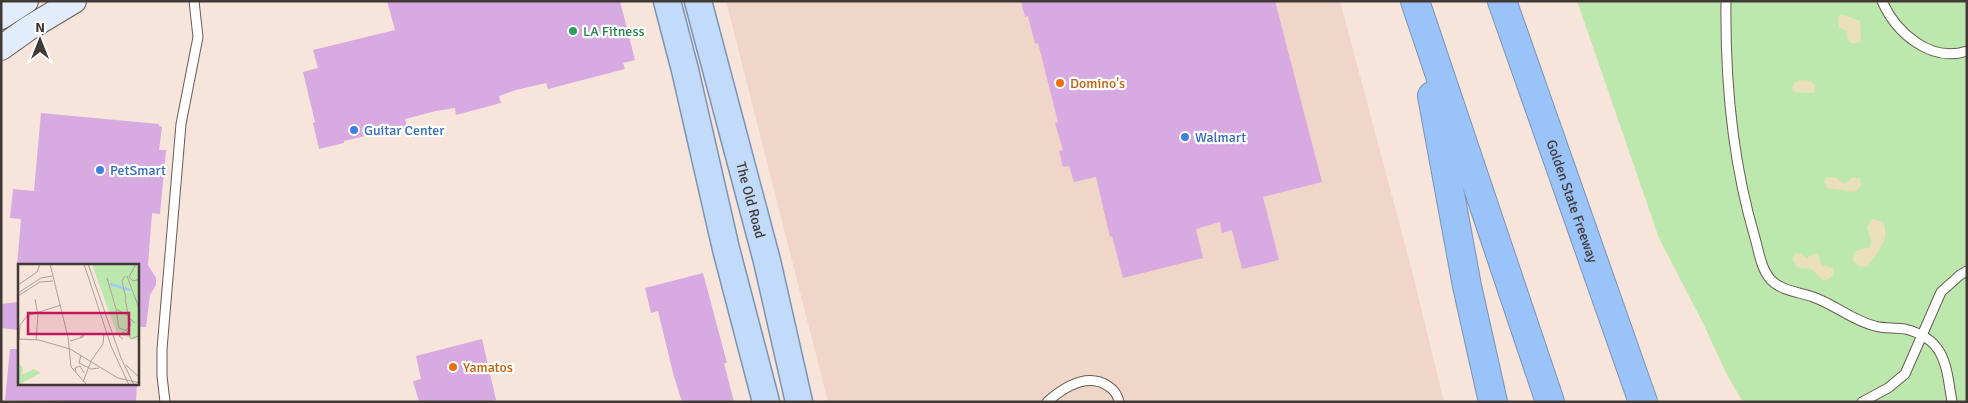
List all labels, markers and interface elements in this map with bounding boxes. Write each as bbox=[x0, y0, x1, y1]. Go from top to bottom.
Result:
north arrow bbox=[15, 15, 65, 65]
text: N bbox=[35, 19, 45, 36]
place label: LA Fitness bbox=[583, 23, 645, 40]
marker: LA Fitness bbox=[567, 25, 579, 37]
place label: Domino's bbox=[1070, 75, 1125, 92]
marker: Domino's bbox=[1054, 77, 1066, 89]
place label: Guitar Center bbox=[364, 122, 445, 139]
marker: Guitar Center bbox=[348, 124, 360, 136]
place label: Walmart bbox=[1195, 129, 1246, 146]
marker: Walmart bbox=[1179, 131, 1191, 143]
street label: Golden State Freeway bbox=[1543, 137, 1602, 265]
street label: The Old Road bbox=[733, 160, 769, 240]
place label: PetSmart bbox=[110, 162, 166, 179]
marker: PetSmart bbox=[94, 164, 106, 176]
inset map bbox=[18, 264, 139, 386]
place label: Yamatos bbox=[463, 359, 513, 376]
marker: Yamatos bbox=[447, 361, 459, 373]

